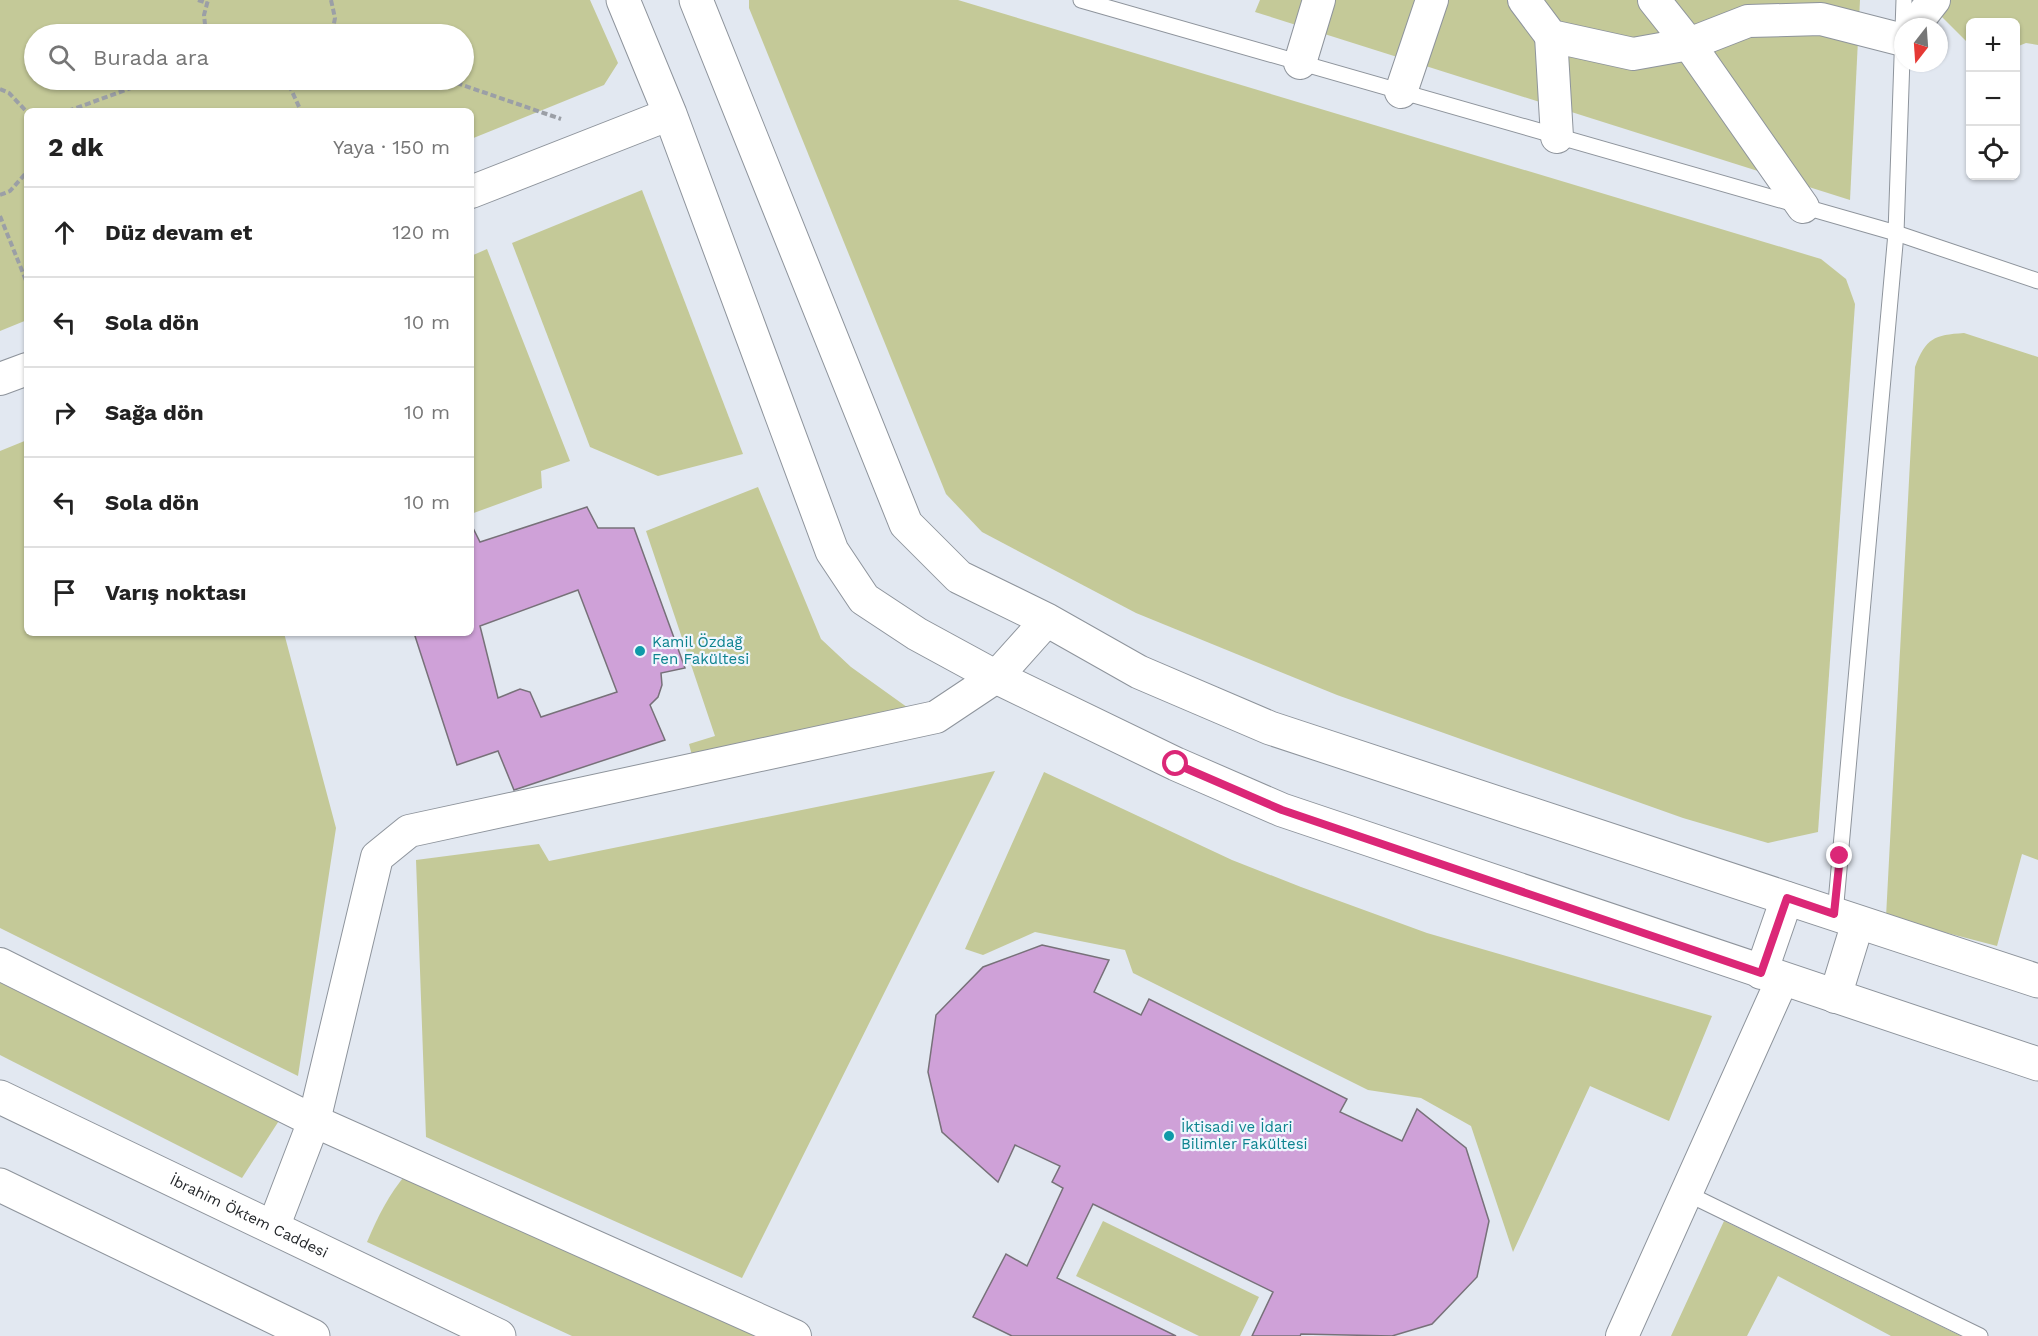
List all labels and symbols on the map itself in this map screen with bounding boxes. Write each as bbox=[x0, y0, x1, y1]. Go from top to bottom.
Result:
north arrow bbox=[1894, 18, 1948, 72]
place label: Kamil Özdağ Fen Fakültesi bbox=[652, 633, 749, 668]
marker: Kamil Özdağ Fen Fakültesi bbox=[633, 644, 647, 658]
route start bbox=[1162, 750, 1188, 776]
route end bbox=[1826, 842, 1852, 868]
place label: İktisadi ve İdari Bilimler Fakültesi bbox=[1181, 1118, 1308, 1153]
marker: İktisadi ve İdari Bilimler Fakültesi bbox=[1162, 1129, 1176, 1143]
street label: İbrahim Öktem Caddesi bbox=[167, 1171, 331, 1262]

